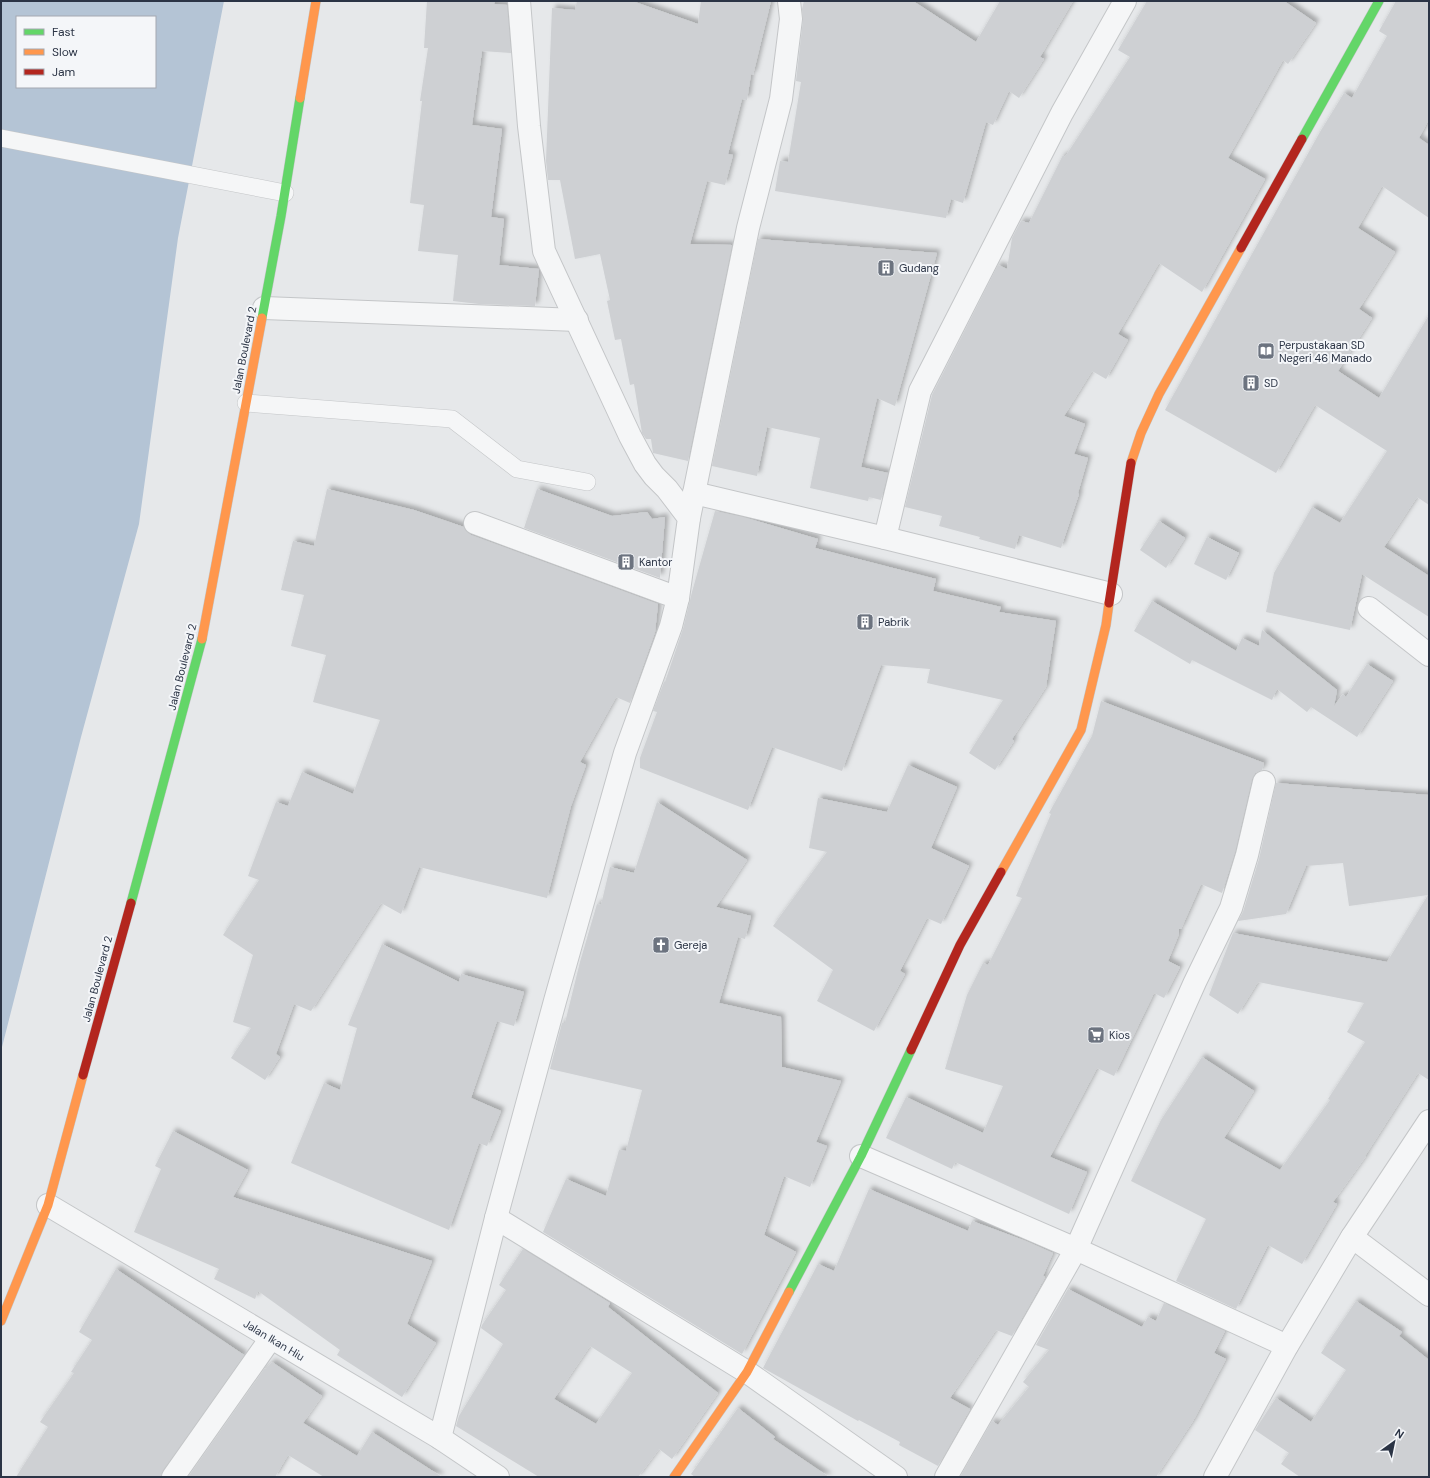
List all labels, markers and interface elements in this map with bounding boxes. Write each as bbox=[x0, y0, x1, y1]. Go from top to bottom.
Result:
legend bbox=[16, 16, 156, 88]
text: Fast bbox=[52, 24, 75, 40]
text: Slow bbox=[52, 44, 78, 60]
text: Jam bbox=[52, 64, 75, 80]
building icon: Gudang bbox=[876, 258, 896, 278]
place label: Gudang bbox=[899, 261, 939, 275]
street label: Jalan Boulevard 2 bbox=[229, 305, 259, 395]
place label: Perpustakaan SD Negeri 46 Manado bbox=[1279, 338, 1372, 365]
library icon: Perpustakaan SD Negeri 46 Manado bbox=[1256, 341, 1276, 361]
building icon: SD bbox=[1241, 373, 1261, 393]
place label: SD bbox=[1264, 376, 1278, 390]
building icon: Kantor bbox=[616, 552, 636, 572]
place label: Kantor bbox=[639, 555, 672, 569]
building icon: Pabrik bbox=[855, 612, 875, 632]
place label: Pabrik bbox=[878, 615, 910, 629]
street label: Jalan Boulevard 2 bbox=[164, 622, 200, 712]
street label: Jalan Boulevard 2 bbox=[79, 934, 115, 1024]
church icon: Gereja bbox=[651, 935, 671, 955]
place label: Gereja bbox=[674, 938, 707, 952]
supermarket icon: Kios bbox=[1086, 1025, 1106, 1045]
place label: Kios bbox=[1109, 1028, 1130, 1042]
street label: Jalan Ikan Hiu bbox=[241, 1316, 307, 1364]
north arrow bbox=[1374, 1422, 1414, 1462]
text: N bbox=[1392, 1426, 1407, 1442]

